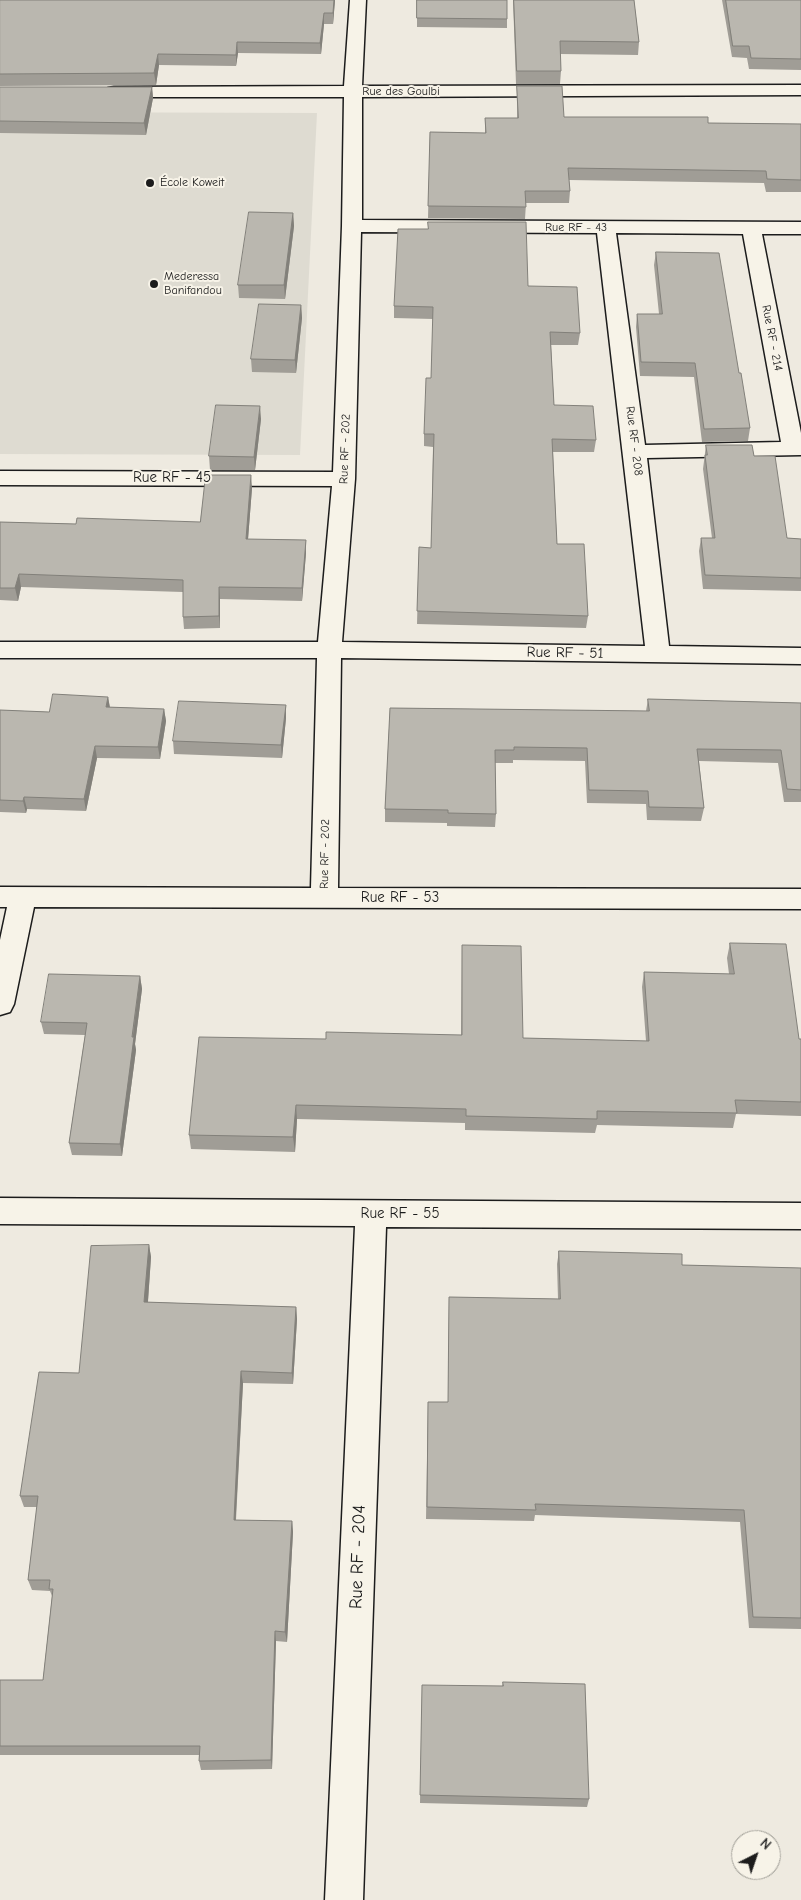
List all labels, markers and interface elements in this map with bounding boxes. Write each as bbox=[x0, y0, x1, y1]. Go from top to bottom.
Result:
street label: Rue des Goulbi bbox=[362, 85, 440, 99]
place label: École Koweit bbox=[160, 176, 224, 190]
marker: École Koweit bbox=[144, 177, 156, 189]
street label: Rue RF - 43 bbox=[545, 221, 607, 235]
place label: Mederessa Banifandou bbox=[164, 270, 222, 298]
marker: Mederessa Banifandou bbox=[148, 278, 160, 290]
street label: Rue RF - 214 bbox=[759, 304, 785, 372]
street label: Rue RF - 208 bbox=[623, 405, 645, 477]
street label: Rue RF - 202 bbox=[337, 414, 353, 484]
street label: Rue RF - 45 bbox=[133, 469, 211, 487]
street label: Rue RF - 51 bbox=[526, 643, 604, 663]
street label: Rue RF - 202 bbox=[317, 819, 333, 889]
street label: Rue RF - 53 bbox=[361, 889, 439, 907]
street label: Rue RF - 55 bbox=[360, 1205, 440, 1223]
street label: Rue RF - 204 bbox=[345, 1504, 371, 1610]
north arrow bbox=[731, 1830, 781, 1880]
text: N bbox=[756, 1835, 775, 1853]

